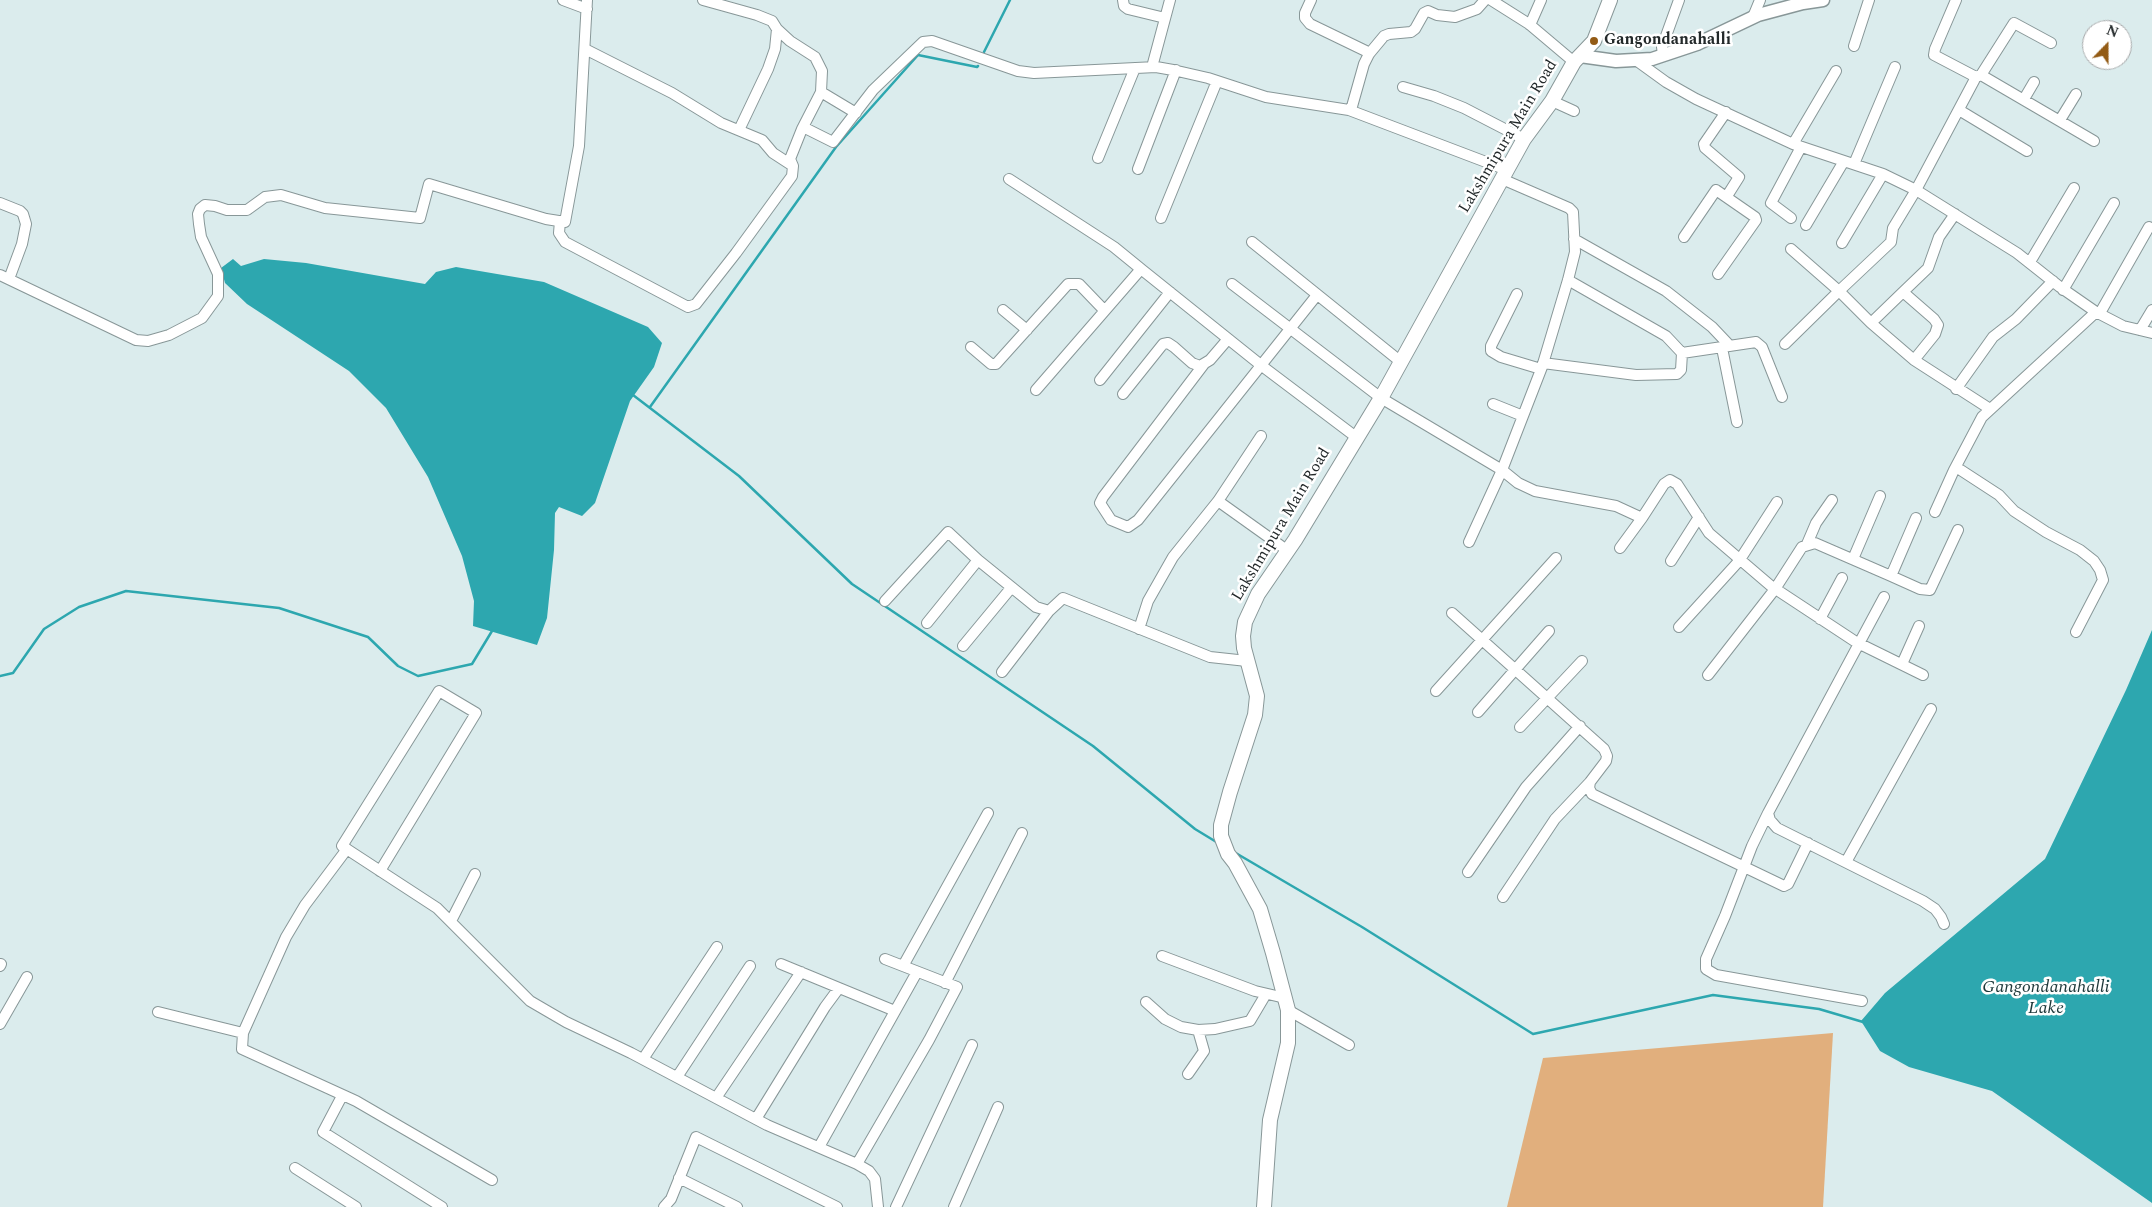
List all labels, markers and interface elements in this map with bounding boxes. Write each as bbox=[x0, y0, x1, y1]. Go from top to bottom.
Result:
north arrow bbox=[2082, 20, 2132, 70]
text: N bbox=[2103, 20, 2122, 43]
place label: Gangondanahalli bbox=[1604, 31, 1731, 51]
marker: Gangondanahalli bbox=[1588, 35, 1600, 47]
street label: Lakshmipura Main Road bbox=[1456, 57, 1562, 217]
street label: Lakshmipura Main Road bbox=[1229, 445, 1335, 605]
water label: Gangondanahalli Lake bbox=[1982, 977, 2110, 1020]

